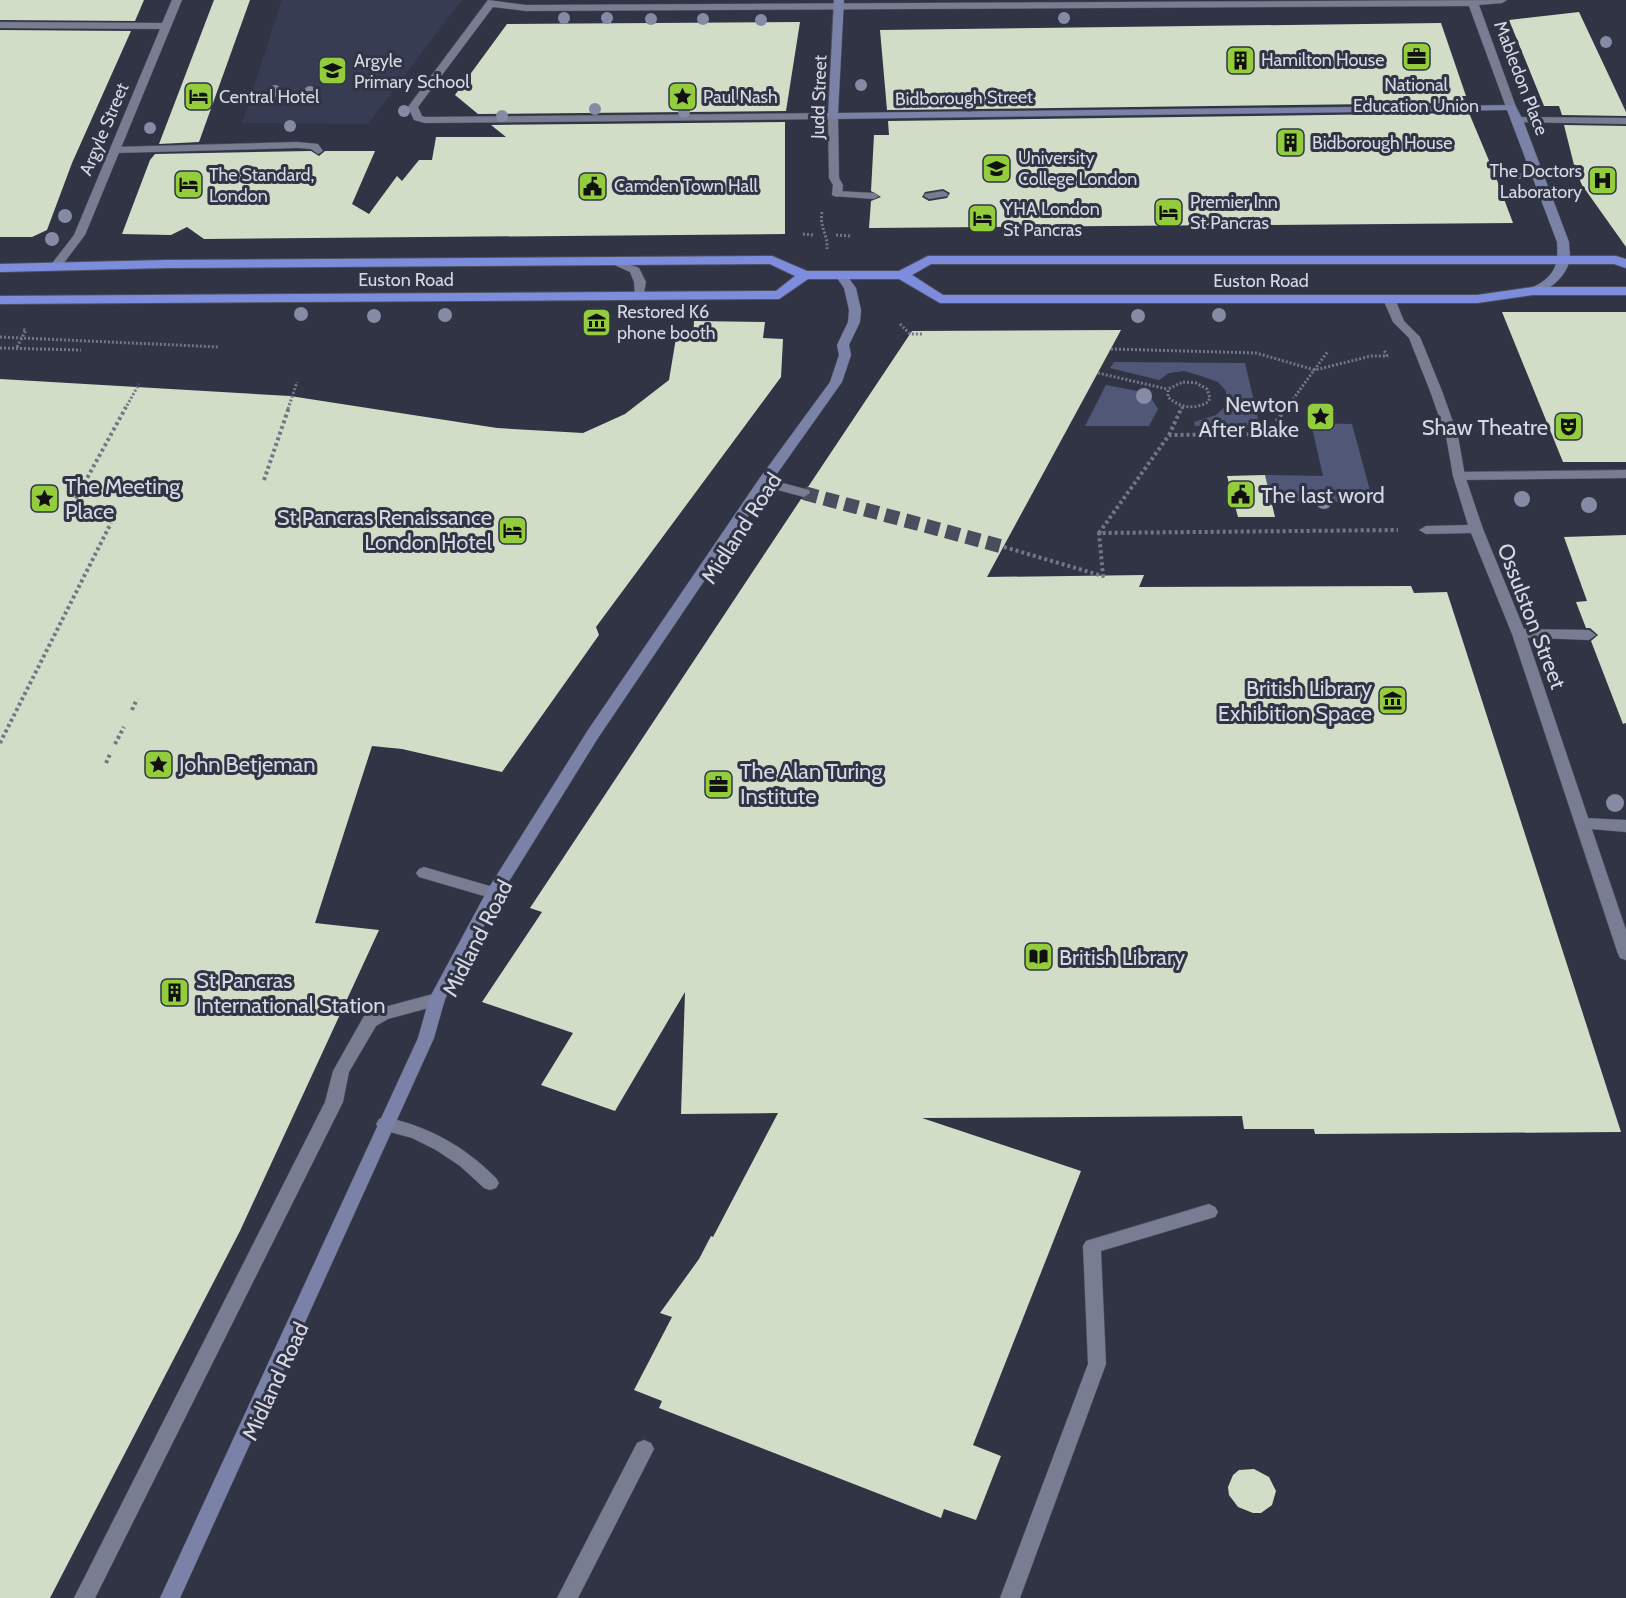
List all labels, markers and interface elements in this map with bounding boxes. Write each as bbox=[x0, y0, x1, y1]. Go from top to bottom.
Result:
street label: Mabledon Place bbox=[1489, 18, 1553, 138]
office icon: National Education Union bbox=[1400, 40, 1432, 72]
building icon: Hamilton House bbox=[1224, 44, 1256, 76]
place label: Hamilton House bbox=[1261, 49, 1384, 71]
place label: Argyle Primary School bbox=[354, 50, 470, 93]
school or university icon: Argyle Primary School bbox=[317, 55, 349, 87]
street label: Judd Street bbox=[807, 55, 831, 140]
place label: National Education Union bbox=[1353, 74, 1479, 117]
street label: Argyle Street bbox=[75, 79, 133, 179]
hotel icon: Central Hotel bbox=[182, 81, 214, 113]
place icon: Paul Nash bbox=[666, 81, 698, 113]
place label: Central Hotel bbox=[219, 86, 320, 108]
place label: Paul Nash bbox=[703, 86, 778, 108]
street label: Bidborough Street bbox=[895, 86, 1033, 110]
building icon: Bidborough House bbox=[1275, 127, 1307, 159]
place label: Bidborough House bbox=[1312, 132, 1452, 154]
place label: University College London bbox=[1018, 147, 1137, 190]
school or university icon: University College London bbox=[981, 152, 1013, 184]
place label: The Doctors Laboratory bbox=[1489, 160, 1582, 203]
place label: The Standard, London bbox=[209, 164, 314, 207]
hospital icon: The Doctors Laboratory bbox=[1587, 165, 1619, 197]
hotel icon: The Standard, London bbox=[172, 169, 204, 201]
public building icon: Camden Town Hall bbox=[577, 170, 609, 202]
place label: Camden Town Hall bbox=[614, 175, 758, 197]
place label: Premier Inn St Pancras bbox=[1190, 191, 1278, 234]
hotel icon: Premier Inn St Pancras bbox=[1153, 196, 1185, 228]
place label: YHA London St Pancras bbox=[1002, 198, 1100, 241]
hotel icon: YHA London St Pancras bbox=[966, 203, 998, 235]
street label: Euston Road bbox=[358, 269, 454, 291]
street label: Euston Road bbox=[1213, 270, 1309, 292]
place label: Restored K6 phone booth bbox=[617, 301, 716, 344]
museum icon: Restored K6 phone booth bbox=[580, 306, 612, 338]
place label: Newton After Blake bbox=[1199, 391, 1299, 443]
place icon: Newton After Blake bbox=[1304, 401, 1336, 433]
theatre icon: Shaw Theatre bbox=[1553, 411, 1585, 443]
place label: Shaw Theatre bbox=[1422, 414, 1548, 441]
street label: Midland Road bbox=[695, 467, 787, 589]
place label: The Meeting Place bbox=[65, 473, 181, 525]
public building icon: The last word bbox=[1224, 479, 1256, 511]
place label: The last word bbox=[1261, 482, 1385, 509]
place icon: The Meeting Place bbox=[28, 483, 60, 515]
place label: St Pancras Renaissance London Hotel bbox=[277, 504, 493, 556]
hotel icon: St Pancras Renaissance London Hotel bbox=[497, 514, 529, 546]
street label: Ossulston Street bbox=[1491, 539, 1572, 693]
place label: British Library Exhibition Space bbox=[1218, 675, 1372, 727]
museum icon: British Library Exhibition Space bbox=[1377, 685, 1409, 717]
place icon: John Betjeman bbox=[142, 748, 174, 780]
place label: John Betjeman bbox=[178, 751, 315, 778]
place label: The Alan Turing Institute bbox=[740, 758, 883, 810]
office icon: The Alan Turing Institute bbox=[703, 768, 735, 800]
street label: Midland Road bbox=[436, 875, 518, 1001]
library icon: British Library bbox=[1022, 941, 1054, 973]
place label: British Library bbox=[1059, 944, 1185, 971]
place label: St Pancras International Station bbox=[196, 967, 386, 1019]
building icon: St Pancras International Station bbox=[159, 977, 191, 1009]
street label: Midland Road bbox=[236, 1318, 315, 1445]

